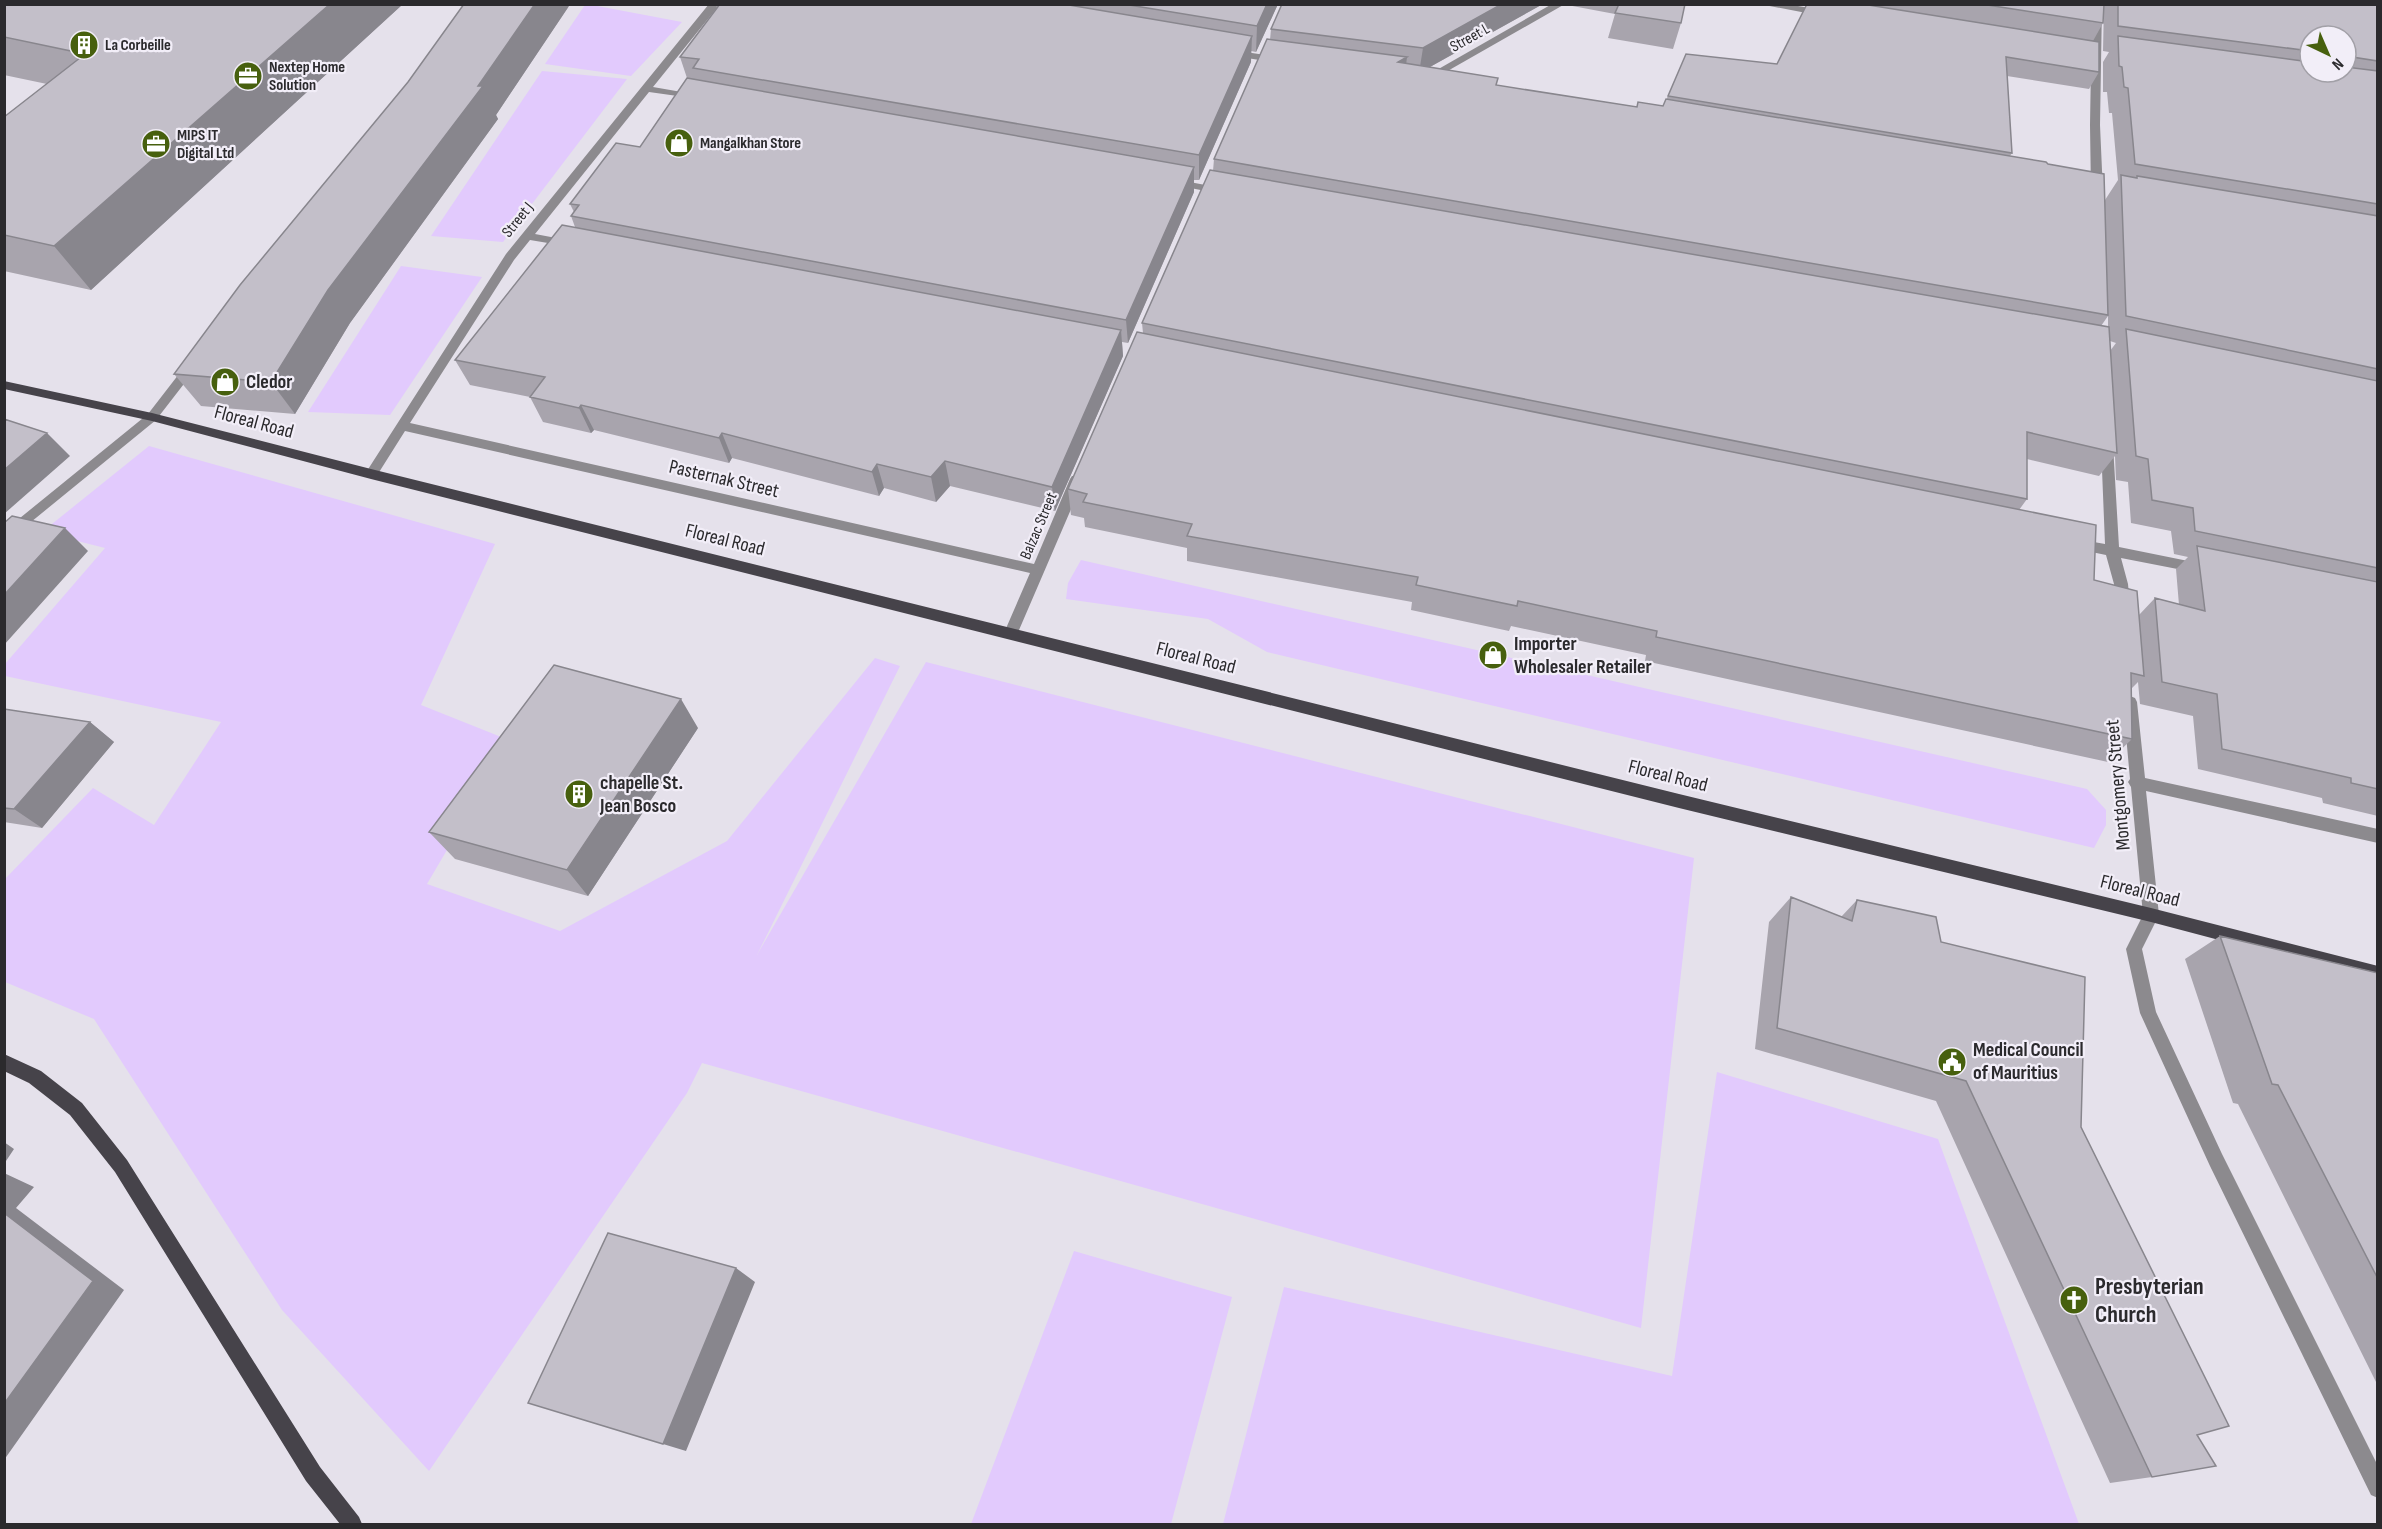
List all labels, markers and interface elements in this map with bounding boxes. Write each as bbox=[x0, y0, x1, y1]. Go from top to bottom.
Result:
street label: Street L bbox=[1447, 19, 1493, 57]
north arrow bbox=[2298, 24, 2358, 84]
building icon: La Corbeille bbox=[68, 29, 100, 61]
place label: La Corbeille bbox=[105, 36, 171, 55]
text: N bbox=[2328, 54, 2347, 74]
place label: Nextep Home Solution bbox=[269, 58, 345, 95]
office icon: Nextep Home Solution bbox=[232, 60, 264, 92]
place label: MIPS IT Digital Ltd bbox=[177, 126, 234, 163]
shop icon: Mangalkhan Store bbox=[663, 127, 695, 159]
office icon: MIPS IT Digital Ltd bbox=[140, 128, 172, 160]
place label: Mangalkhan Store bbox=[700, 134, 801, 153]
street label: Street J bbox=[498, 199, 538, 241]
shop icon: Cledor bbox=[209, 366, 241, 398]
place label: Cledor bbox=[246, 370, 293, 394]
street label: Floreal Road bbox=[212, 400, 296, 444]
street label: Pasternak Street bbox=[667, 455, 781, 503]
street label: Balzac Street bbox=[1016, 490, 1062, 562]
street label: Floreal Road bbox=[683, 519, 767, 561]
place label: Importer Wholesaler Retailer bbox=[1514, 632, 1652, 679]
street label: Floreal Road bbox=[1154, 637, 1238, 679]
shop icon: Importer Wholesaler Retailer bbox=[1477, 639, 1509, 671]
street label: Montgomery Street bbox=[2100, 719, 2136, 851]
street label: Floreal Road bbox=[1626, 755, 1710, 797]
place label: chapelle St. Jean Bosco bbox=[599, 771, 683, 818]
building icon: chapelle St. Jean Bosco bbox=[563, 778, 595, 810]
street label: Floreal Road bbox=[2098, 870, 2182, 912]
place label: Medical Council of Mauritius bbox=[1973, 1038, 2084, 1085]
public building icon: Medical Council of Mauritius bbox=[1936, 1046, 1968, 1078]
place label: Presbyterian Church bbox=[2095, 1272, 2204, 1329]
church icon: Presbyterian Church bbox=[2058, 1284, 2090, 1316]

